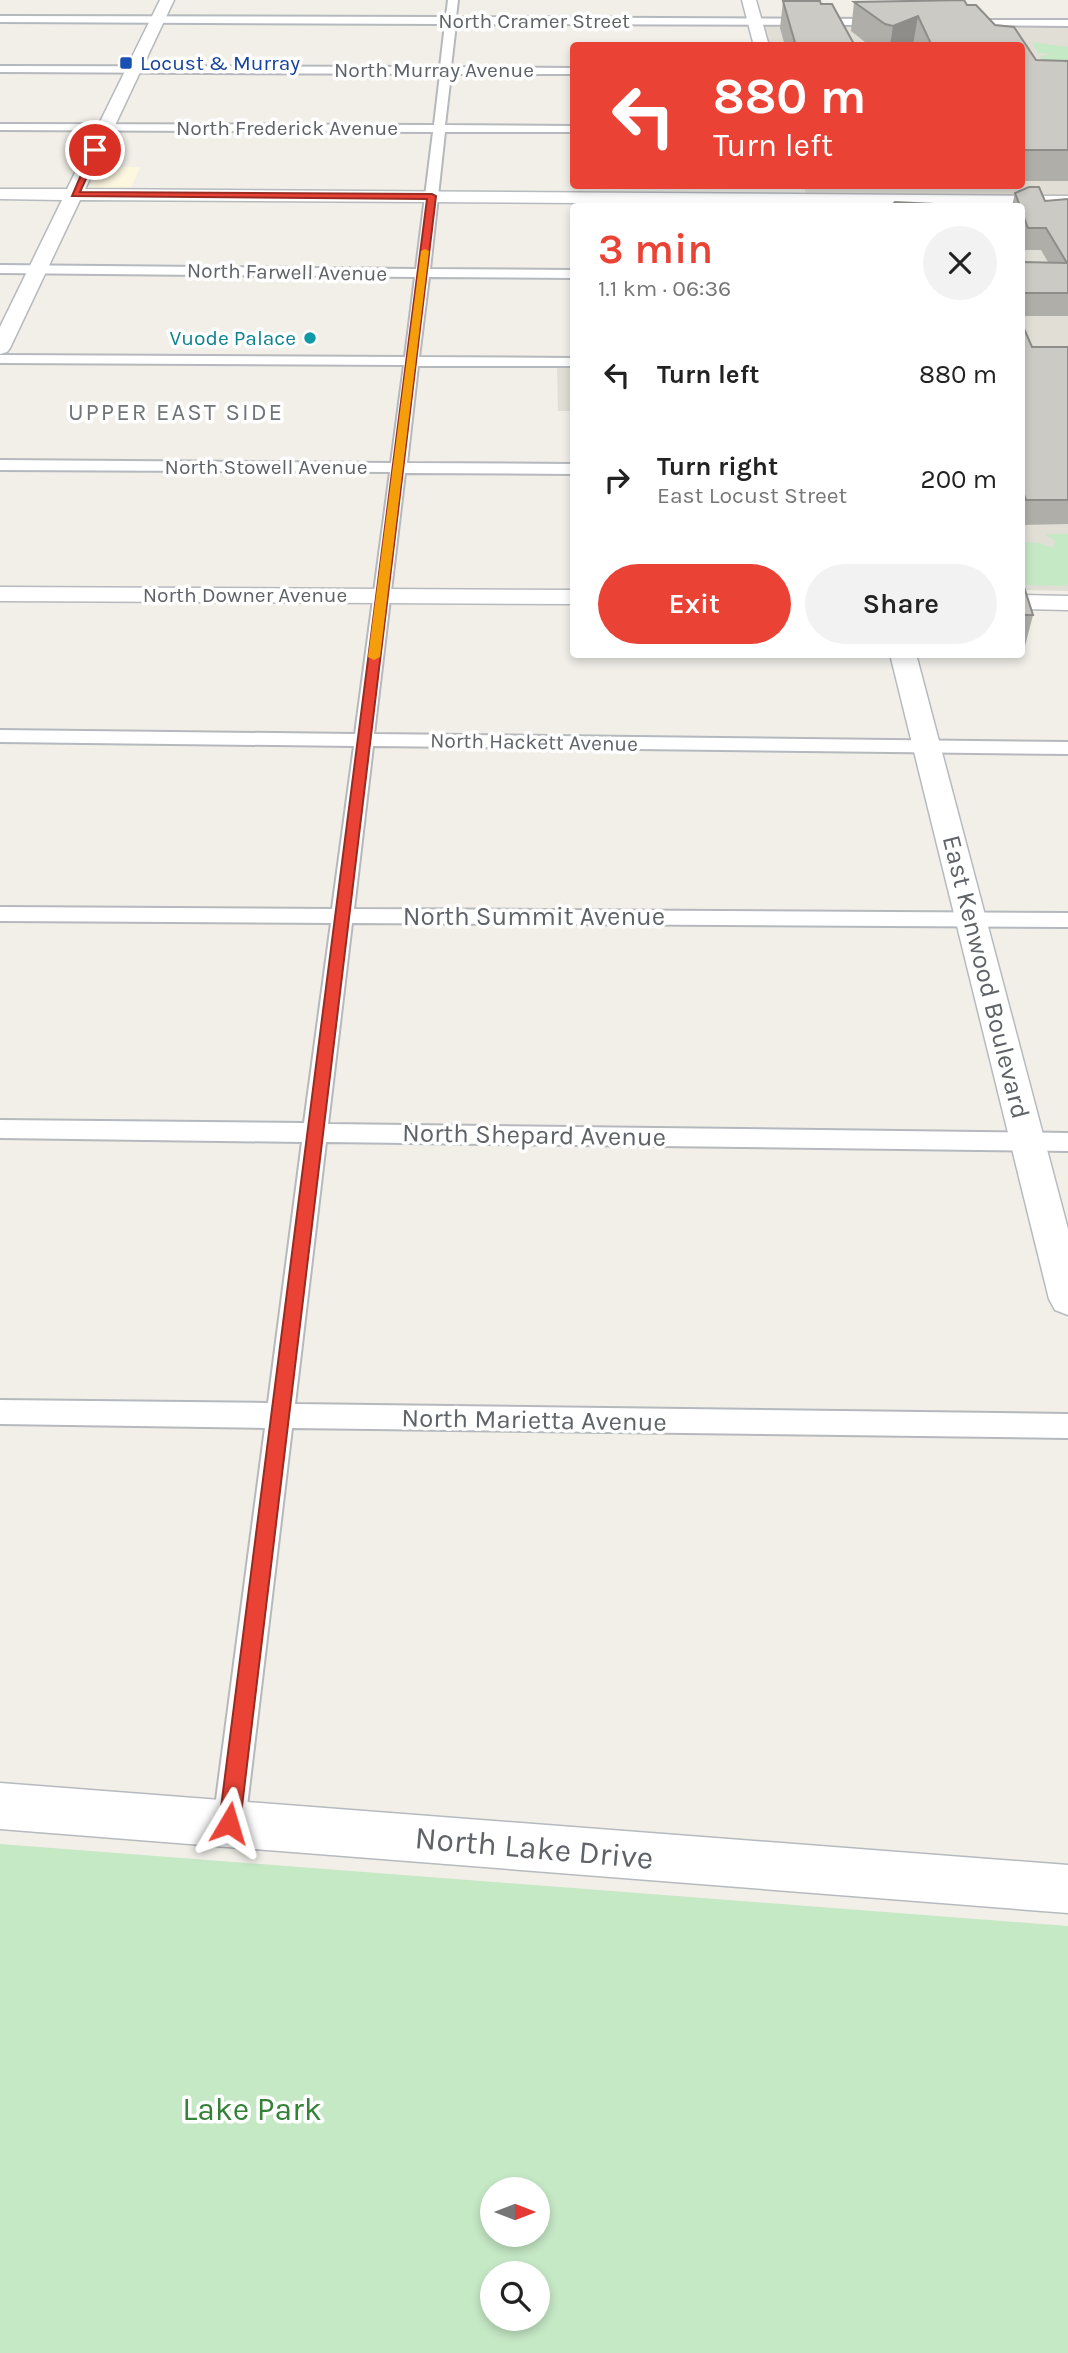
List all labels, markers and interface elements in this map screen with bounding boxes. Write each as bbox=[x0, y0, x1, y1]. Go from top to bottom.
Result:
street label: North Cramer Street bbox=[438, 9, 630, 33]
place label: Locust & Murray bbox=[140, 51, 300, 75]
marker: Locust & Murray bbox=[118, 55, 134, 71]
street label: North Murray Avenue bbox=[334, 58, 534, 82]
text: 880 m bbox=[713, 68, 866, 125]
icon: left bbox=[598, 70, 689, 161]
street label: North Frederick Avenue bbox=[176, 116, 398, 140]
pin bbox=[65, 120, 125, 180]
text: Turn left bbox=[713, 127, 833, 164]
icon: arrive bbox=[76, 131, 114, 169]
text: 3 min bbox=[598, 224, 713, 274]
button: close bbox=[923, 226, 997, 300]
street label: North Farwell Avenue bbox=[187, 258, 387, 286]
text: 1.1 km · 06:36 bbox=[598, 275, 731, 302]
place label: Vuode Palace bbox=[170, 326, 296, 350]
marker: Vuode Palace bbox=[302, 330, 318, 346]
icon: left bbox=[598, 356, 636, 394]
text: Turn left bbox=[657, 359, 759, 390]
text: 880 m bbox=[919, 359, 997, 390]
district label: UPPER EAST SIDE bbox=[68, 398, 284, 426]
text: Turn right bbox=[657, 451, 778, 482]
street label: North Stowell Avenue bbox=[165, 455, 367, 479]
icon: right bbox=[598, 461, 636, 499]
text: 200 m bbox=[921, 464, 997, 495]
text: East Locust Street bbox=[657, 482, 847, 509]
button: Exit bbox=[598, 564, 791, 644]
button: Share bbox=[805, 564, 997, 644]
street label: North Downer Avenue bbox=[143, 583, 347, 607]
street label: North Hackett Avenue bbox=[430, 728, 638, 756]
street label: East Kenwood Boulevard bbox=[936, 832, 1036, 1122]
street label: North Summit Avenue bbox=[403, 901, 665, 932]
street label: North Shepard Avenue bbox=[402, 1117, 666, 1153]
street label: North Marietta Avenue bbox=[401, 1402, 667, 1438]
position arrow bbox=[192, 1786, 266, 1860]
street label: North Lake Drive bbox=[413, 1819, 655, 1877]
park label: Lake Park bbox=[182, 2091, 322, 2128]
north arrow bbox=[480, 2177, 550, 2247]
map controls bbox=[480, 2177, 550, 2331]
button: search bbox=[480, 2261, 550, 2331]

